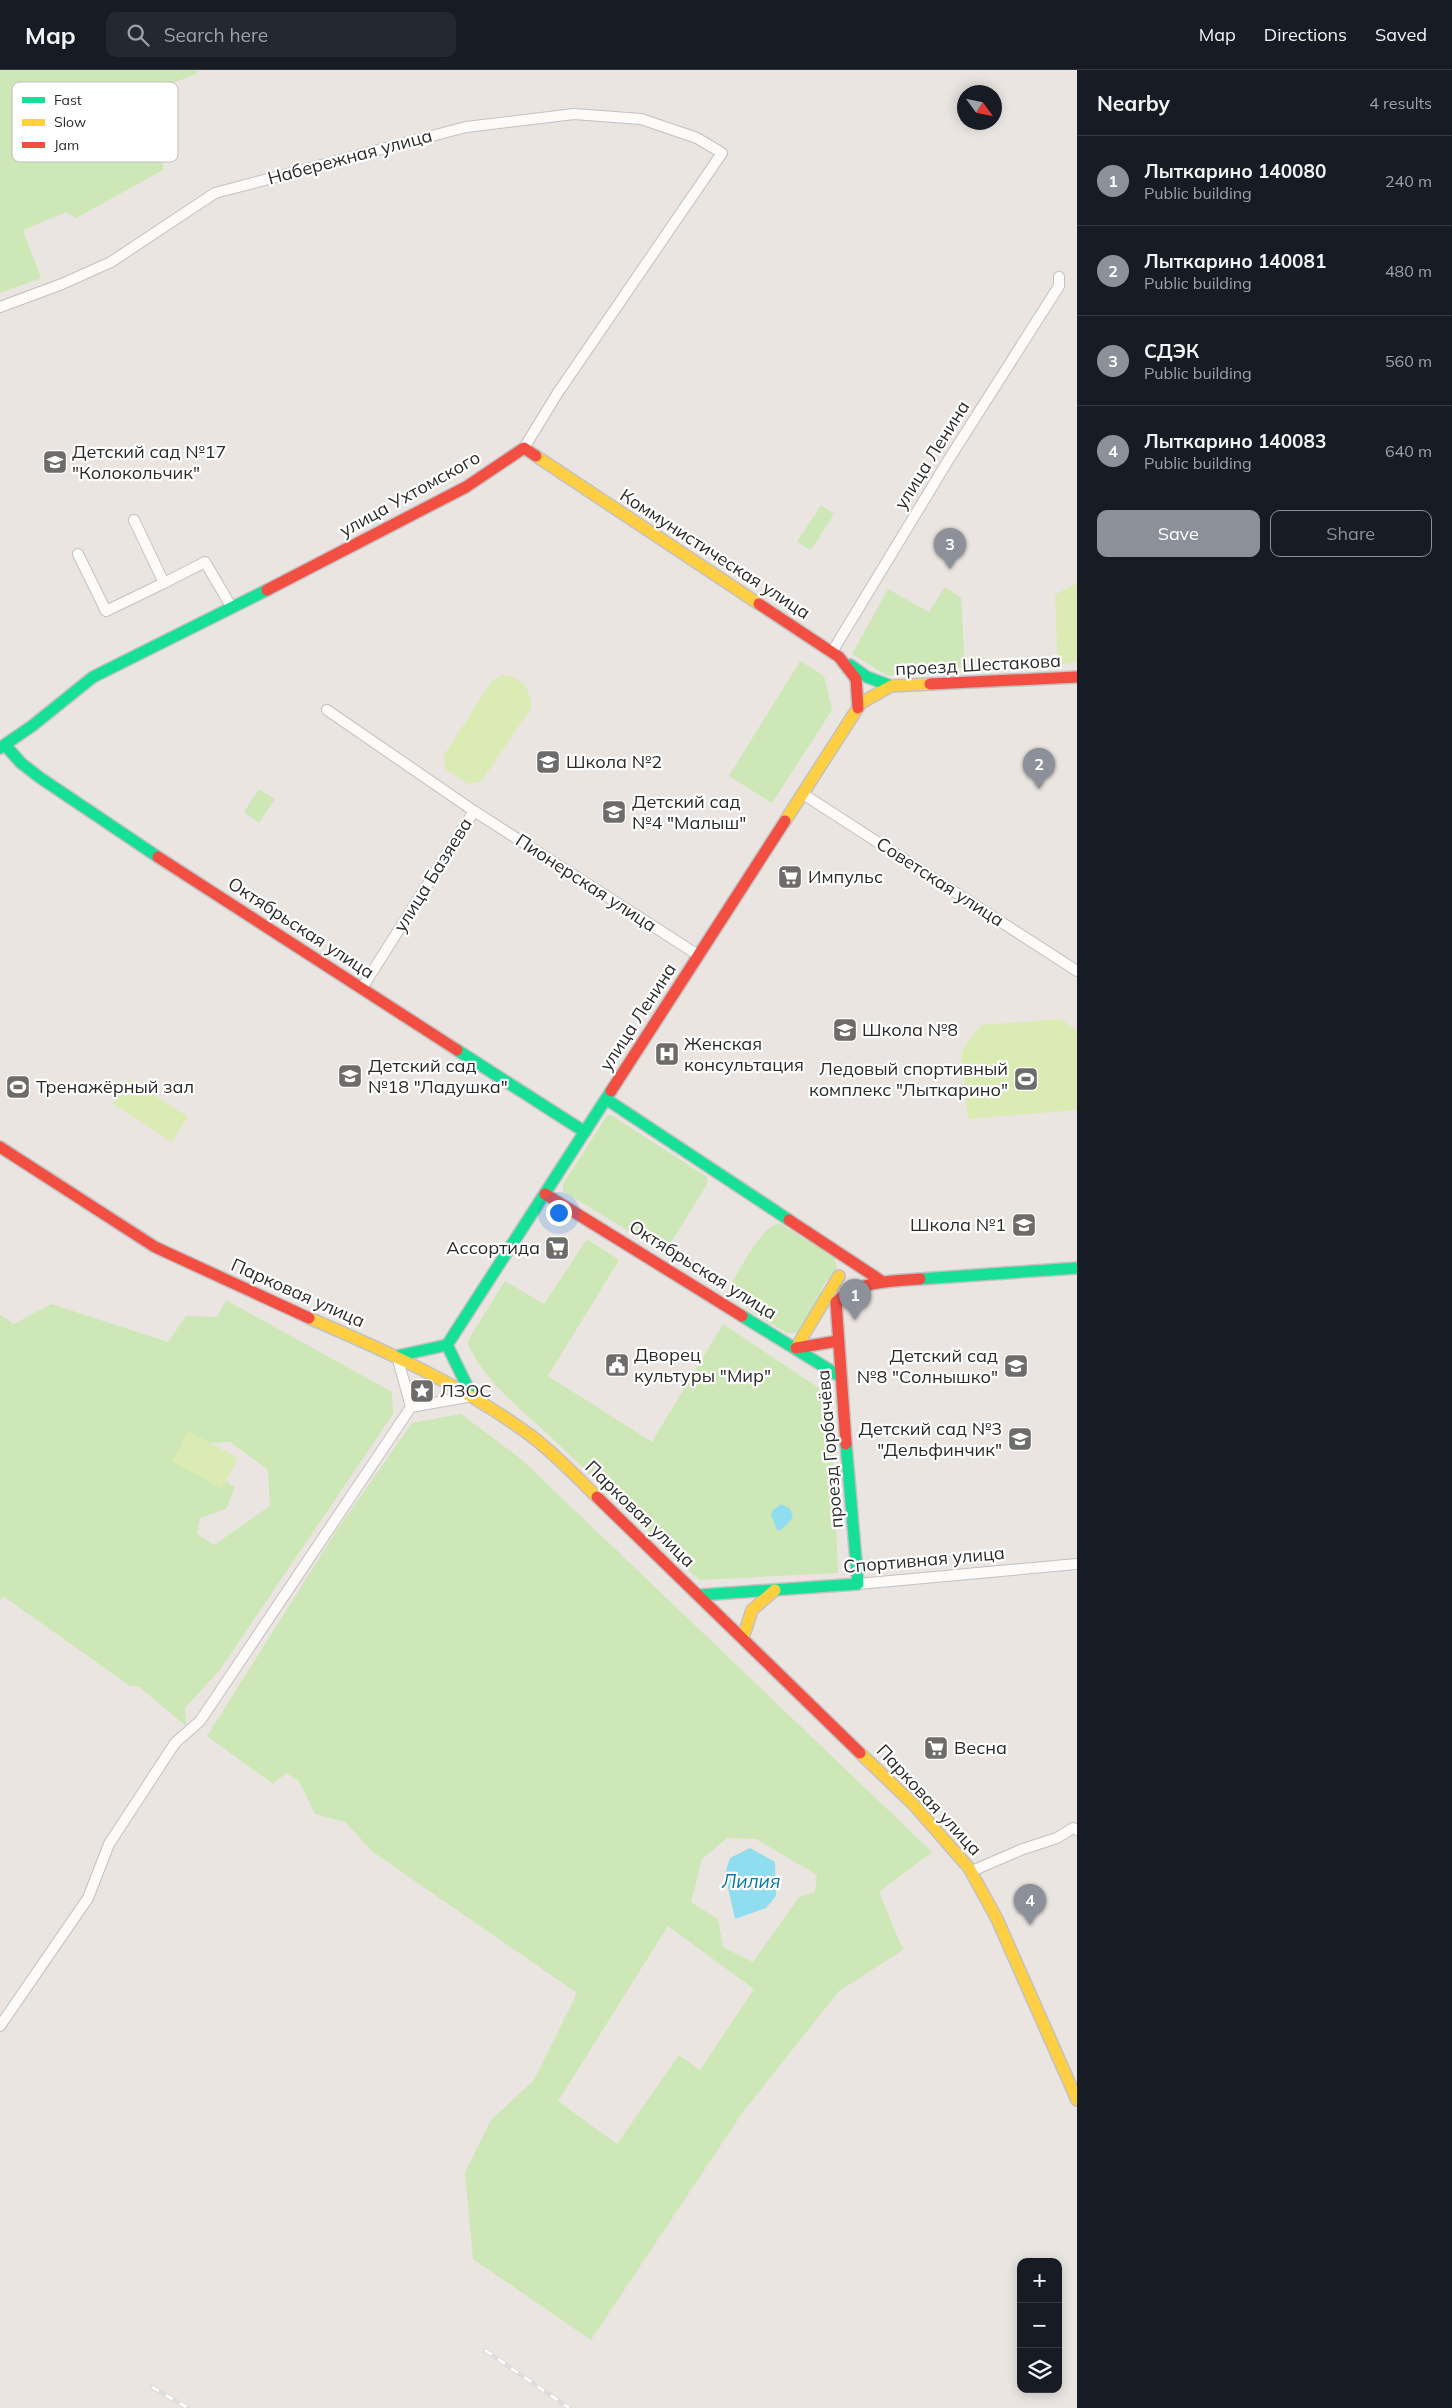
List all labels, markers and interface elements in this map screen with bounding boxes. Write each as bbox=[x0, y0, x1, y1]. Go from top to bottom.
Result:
search box bbox=[106, 12, 456, 57]
text: Map bbox=[25, 20, 76, 50]
icon: search bbox=[124, 21, 152, 49]
text: Search here bbox=[164, 23, 268, 47]
text: Map bbox=[1199, 23, 1236, 46]
text: Directions bbox=[1264, 23, 1347, 46]
text: Saved bbox=[1375, 23, 1427, 46]
legend bbox=[12, 82, 178, 162]
north arrow bbox=[957, 85, 1002, 130]
text: Nearby bbox=[1097, 90, 1170, 116]
text: Fast bbox=[54, 91, 82, 109]
text: 4 results bbox=[1369, 93, 1432, 113]
text: Slow bbox=[54, 113, 86, 131]
street label: Набережная улица bbox=[265, 123, 435, 190]
text: Jam bbox=[54, 136, 79, 154]
text: Лыткарино 140080 bbox=[1144, 159, 1326, 183]
text: 1 bbox=[1108, 171, 1118, 191]
text: 240 m bbox=[1385, 171, 1432, 191]
text: Public building bbox=[1144, 183, 1252, 203]
text: Лыткарино 140081 bbox=[1144, 249, 1326, 273]
text: 2 bbox=[1108, 261, 1118, 281]
text: 480 m bbox=[1385, 261, 1432, 281]
text: Public building bbox=[1144, 273, 1252, 293]
text: СДЭК bbox=[1144, 339, 1199, 363]
text: 3 bbox=[1108, 351, 1118, 371]
text: 560 m bbox=[1385, 351, 1432, 371]
text: Public building bbox=[1144, 363, 1252, 383]
street label: улица Ленина bbox=[889, 396, 974, 513]
text: Лыткарино 140083 bbox=[1144, 429, 1326, 453]
place label: Детский сад №17 "Колокольчик" bbox=[72, 440, 226, 484]
text: 4 bbox=[1108, 441, 1118, 461]
text: 640 m bbox=[1385, 441, 1432, 461]
street label: улица Ухтомского bbox=[335, 445, 484, 542]
school or university icon: Детский сад №17 "Колокольчик" bbox=[42, 449, 68, 475]
text: Public building bbox=[1144, 453, 1252, 473]
street label: Коммунистическая улица bbox=[616, 483, 815, 624]
button: Save bbox=[1097, 510, 1260, 557]
button: Share bbox=[1270, 510, 1432, 557]
pin: 3 bbox=[934, 528, 966, 569]
street label: проезд Шестакова bbox=[895, 649, 1061, 680]
pin: 2 bbox=[1023, 748, 1055, 789]
school or university icon: Школа №2 bbox=[535, 749, 561, 775]
place label: Школа №2 bbox=[566, 750, 662, 773]
place label: Детский сад №4 "Малыш" bbox=[632, 790, 746, 834]
school or university icon: Детский сад №4 "Малыш" bbox=[601, 799, 627, 825]
street label: улица Базяева bbox=[388, 813, 477, 936]
street label: Пионерская улица bbox=[511, 828, 661, 937]
street label: Советская улица bbox=[872, 832, 1008, 931]
supermarket icon: Импульс bbox=[777, 864, 803, 890]
place label: Импульс bbox=[808, 865, 883, 888]
street label: Октябрьская улица bbox=[224, 872, 379, 983]
street label: улица Ленина bbox=[594, 958, 681, 1075]
school or university icon: Школа №8 bbox=[832, 1017, 858, 1043]
place label: Школа №8 bbox=[862, 1018, 958, 1041]
place label: Женская консультация bbox=[684, 1032, 804, 1076]
hospital icon: Женская консультация bbox=[654, 1041, 680, 1067]
place label: Детский сад №18 "Ладушка" bbox=[368, 1054, 508, 1098]
place label: Ледовый спортивный комплекс "Лыткарино" bbox=[809, 1057, 1008, 1101]
school or university icon: Детский сад №18 "Ладушка" bbox=[337, 1063, 363, 1089]
sports icon: Ледовый спортивный комплекс "Лыткарино" bbox=[1013, 1066, 1039, 1092]
sports icon: Тренажёрный зал bbox=[5, 1074, 31, 1100]
place label: Тренажёрный зал bbox=[36, 1075, 194, 1098]
your location bbox=[546, 1200, 572, 1226]
school or university icon: Школа №1 bbox=[1011, 1212, 1037, 1238]
place label: Школа №1 bbox=[910, 1213, 1006, 1236]
street label: Октябрьская улица bbox=[625, 1215, 781, 1324]
supermarket icon: Ассортида bbox=[544, 1235, 570, 1261]
place label: Ассортида bbox=[446, 1236, 540, 1259]
street label: Парковая улица bbox=[228, 1253, 369, 1332]
pin: 1 bbox=[839, 1279, 871, 1320]
place label: Дворец культуры "Мир" bbox=[634, 1343, 771, 1387]
place label: Детский сад №8 "Солнышко" bbox=[857, 1344, 998, 1388]
public building icon: Дворец культуры "Мир" bbox=[604, 1352, 630, 1378]
school or university icon: Детский сад №8 "Солнышко" bbox=[1003, 1353, 1029, 1379]
street label: проезд Горбачёва bbox=[811, 1369, 848, 1529]
place icon: ЛЗОС bbox=[409, 1378, 435, 1404]
place label: ЛЗОС bbox=[440, 1379, 492, 1402]
place label: Детский сад №3 "Дельфинчик" bbox=[858, 1417, 1002, 1461]
school or university icon: Детский сад №3 "Дельфинчик" bbox=[1007, 1426, 1033, 1452]
street label: Парковая улица bbox=[581, 1455, 700, 1572]
street label: Спортивная улица bbox=[842, 1541, 1006, 1578]
supermarket icon: Весна bbox=[923, 1735, 949, 1761]
place label: Весна bbox=[954, 1736, 1007, 1759]
street label: Парковая улица bbox=[872, 1739, 987, 1860]
water label: Лилия bbox=[721, 1869, 780, 1893]
pin: 4 bbox=[1014, 1884, 1046, 1925]
map controls bbox=[1017, 2258, 1062, 2393]
button: + bbox=[1017, 2258, 1062, 2303]
button: − bbox=[1017, 2303, 1062, 2348]
button: layers bbox=[1017, 2348, 1062, 2393]

